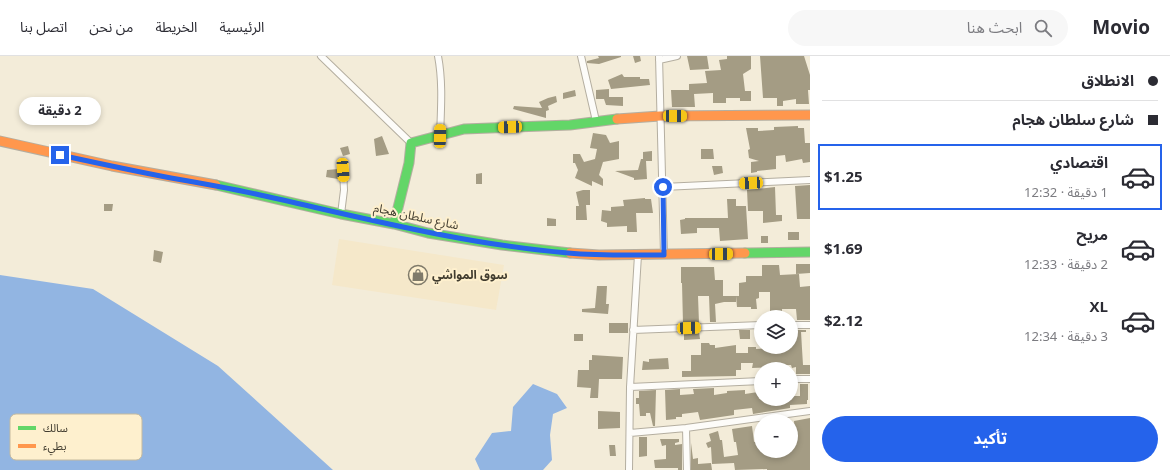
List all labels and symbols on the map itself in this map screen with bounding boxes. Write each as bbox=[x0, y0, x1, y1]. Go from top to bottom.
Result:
callout: 2 دقيقة bbox=[19, 97, 101, 125]
car bbox=[663, 110, 687, 122]
car bbox=[498, 121, 522, 133]
car bbox=[434, 124, 446, 148]
route end bbox=[51, 146, 69, 164]
car bbox=[336, 158, 350, 182]
car bbox=[739, 176, 763, 190]
route start bbox=[654, 178, 672, 196]
street label: شارع سلطان هجام bbox=[371, 196, 461, 238]
car bbox=[709, 248, 733, 260]
place label: سوق المواشي bbox=[432, 263, 508, 288]
shop icon: سوق المواشي bbox=[407, 264, 429, 286]
car bbox=[677, 322, 701, 334]
legend bbox=[10, 414, 142, 460]
text: سالك bbox=[43, 417, 68, 440]
text: بطيء bbox=[43, 435, 66, 458]

